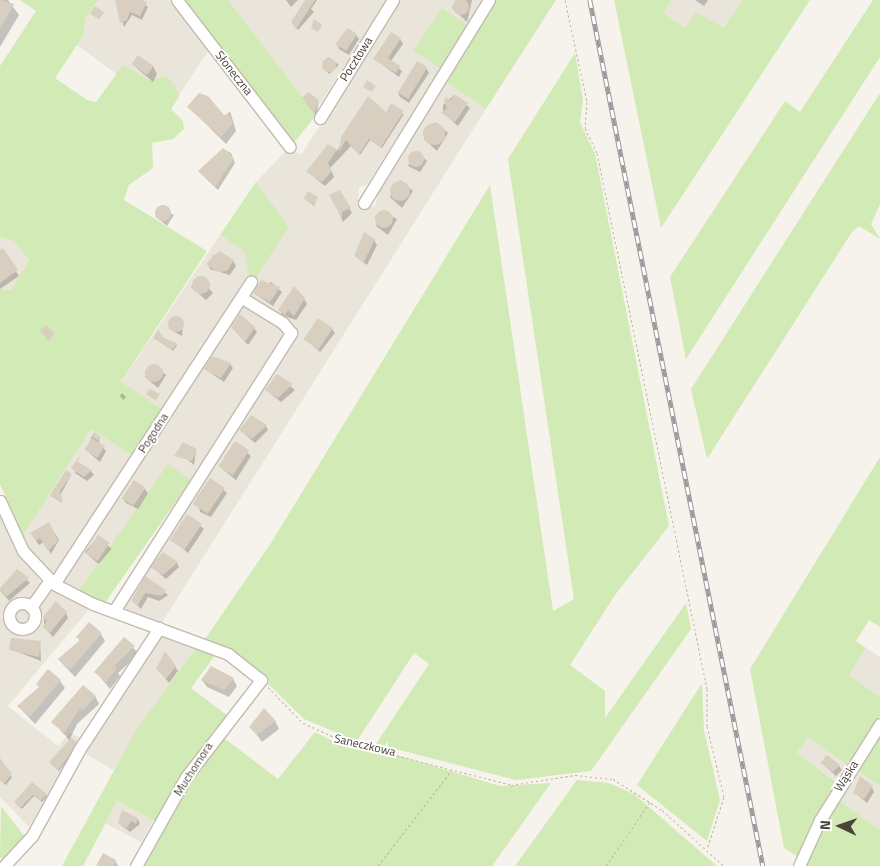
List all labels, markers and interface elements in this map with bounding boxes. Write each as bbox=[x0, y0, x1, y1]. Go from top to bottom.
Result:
street label: Pocztowa bbox=[337, 34, 375, 84]
street label: Słoneczna bbox=[212, 48, 256, 98]
street label: Pogodna bbox=[135, 410, 171, 456]
street label: Saneczkowa bbox=[333, 731, 397, 759]
street label: Muchomora bbox=[170, 740, 216, 798]
street label: Wąska bbox=[831, 758, 861, 794]
north arrow bbox=[815, 801, 865, 851]
text: N bbox=[814, 820, 835, 831]

